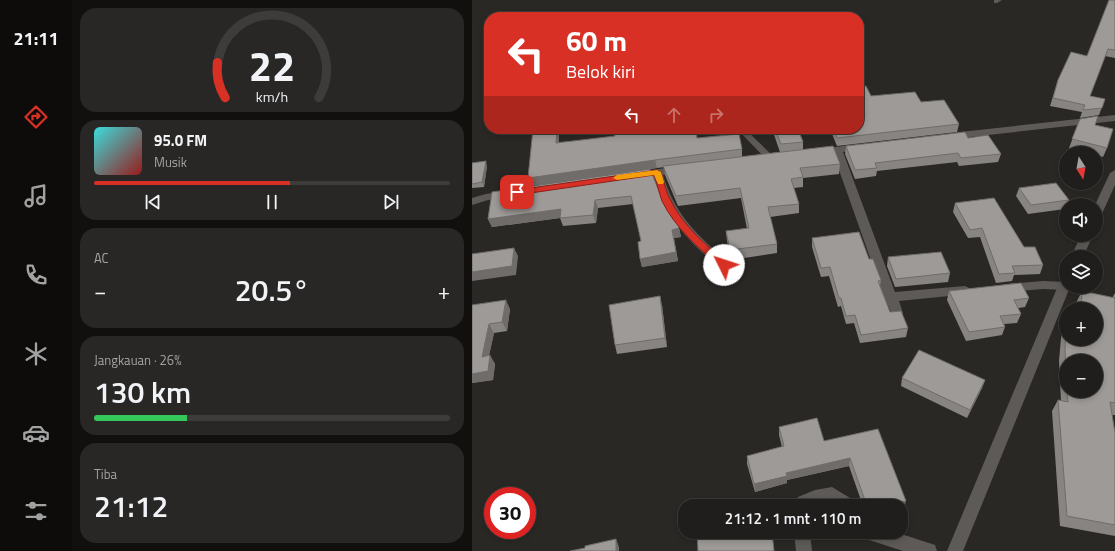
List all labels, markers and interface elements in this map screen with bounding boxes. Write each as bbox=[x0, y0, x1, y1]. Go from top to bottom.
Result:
text: 60 m bbox=[566, 19, 627, 62]
text: 21:11 bbox=[14, 25, 58, 52]
icon: left bbox=[500, 28, 552, 80]
text: 22 bbox=[249, 34, 295, 97]
text: Belok kiri bbox=[566, 58, 635, 85]
text: km/h bbox=[256, 86, 288, 108]
icon: directions bbox=[22, 103, 50, 131]
icon: left bbox=[621, 104, 643, 126]
icon: ahead bbox=[663, 104, 685, 126]
icon: right bbox=[705, 104, 727, 126]
text: 95.0 FM bbox=[154, 129, 207, 152]
north arrow bbox=[1059, 146, 1103, 190]
map controls bbox=[1059, 146, 1103, 398]
text: Musik bbox=[154, 152, 187, 172]
pin bbox=[500, 175, 534, 209]
icon: arrive bbox=[506, 181, 528, 203]
icon: music bbox=[22, 182, 50, 210]
icon: previous bbox=[142, 191, 164, 213]
icon: pause bbox=[261, 191, 283, 213]
icon: next bbox=[380, 191, 402, 213]
button: sound bbox=[1059, 198, 1103, 242]
position arrow bbox=[703, 244, 745, 286]
text: AC bbox=[94, 248, 109, 268]
button: layers bbox=[1059, 250, 1103, 294]
icon: phone bbox=[22, 261, 50, 289]
text: 20.5° bbox=[235, 267, 309, 313]
text: − bbox=[94, 274, 106, 308]
text: + bbox=[438, 274, 450, 308]
button: + bbox=[1059, 302, 1103, 346]
icon: climate bbox=[22, 340, 50, 368]
text: Jangkauan · 26% bbox=[94, 350, 181, 370]
button: − bbox=[1059, 354, 1103, 398]
text: 130 km bbox=[94, 369, 191, 415]
icon: car bbox=[22, 419, 50, 447]
text: Tiba bbox=[94, 464, 117, 484]
text: 21:12 bbox=[94, 483, 168, 529]
speed limit sign: 30 bbox=[484, 487, 536, 539]
icon: filters bbox=[22, 497, 50, 525]
text: 21:12 · 1 mnt · 110 m bbox=[725, 507, 861, 530]

